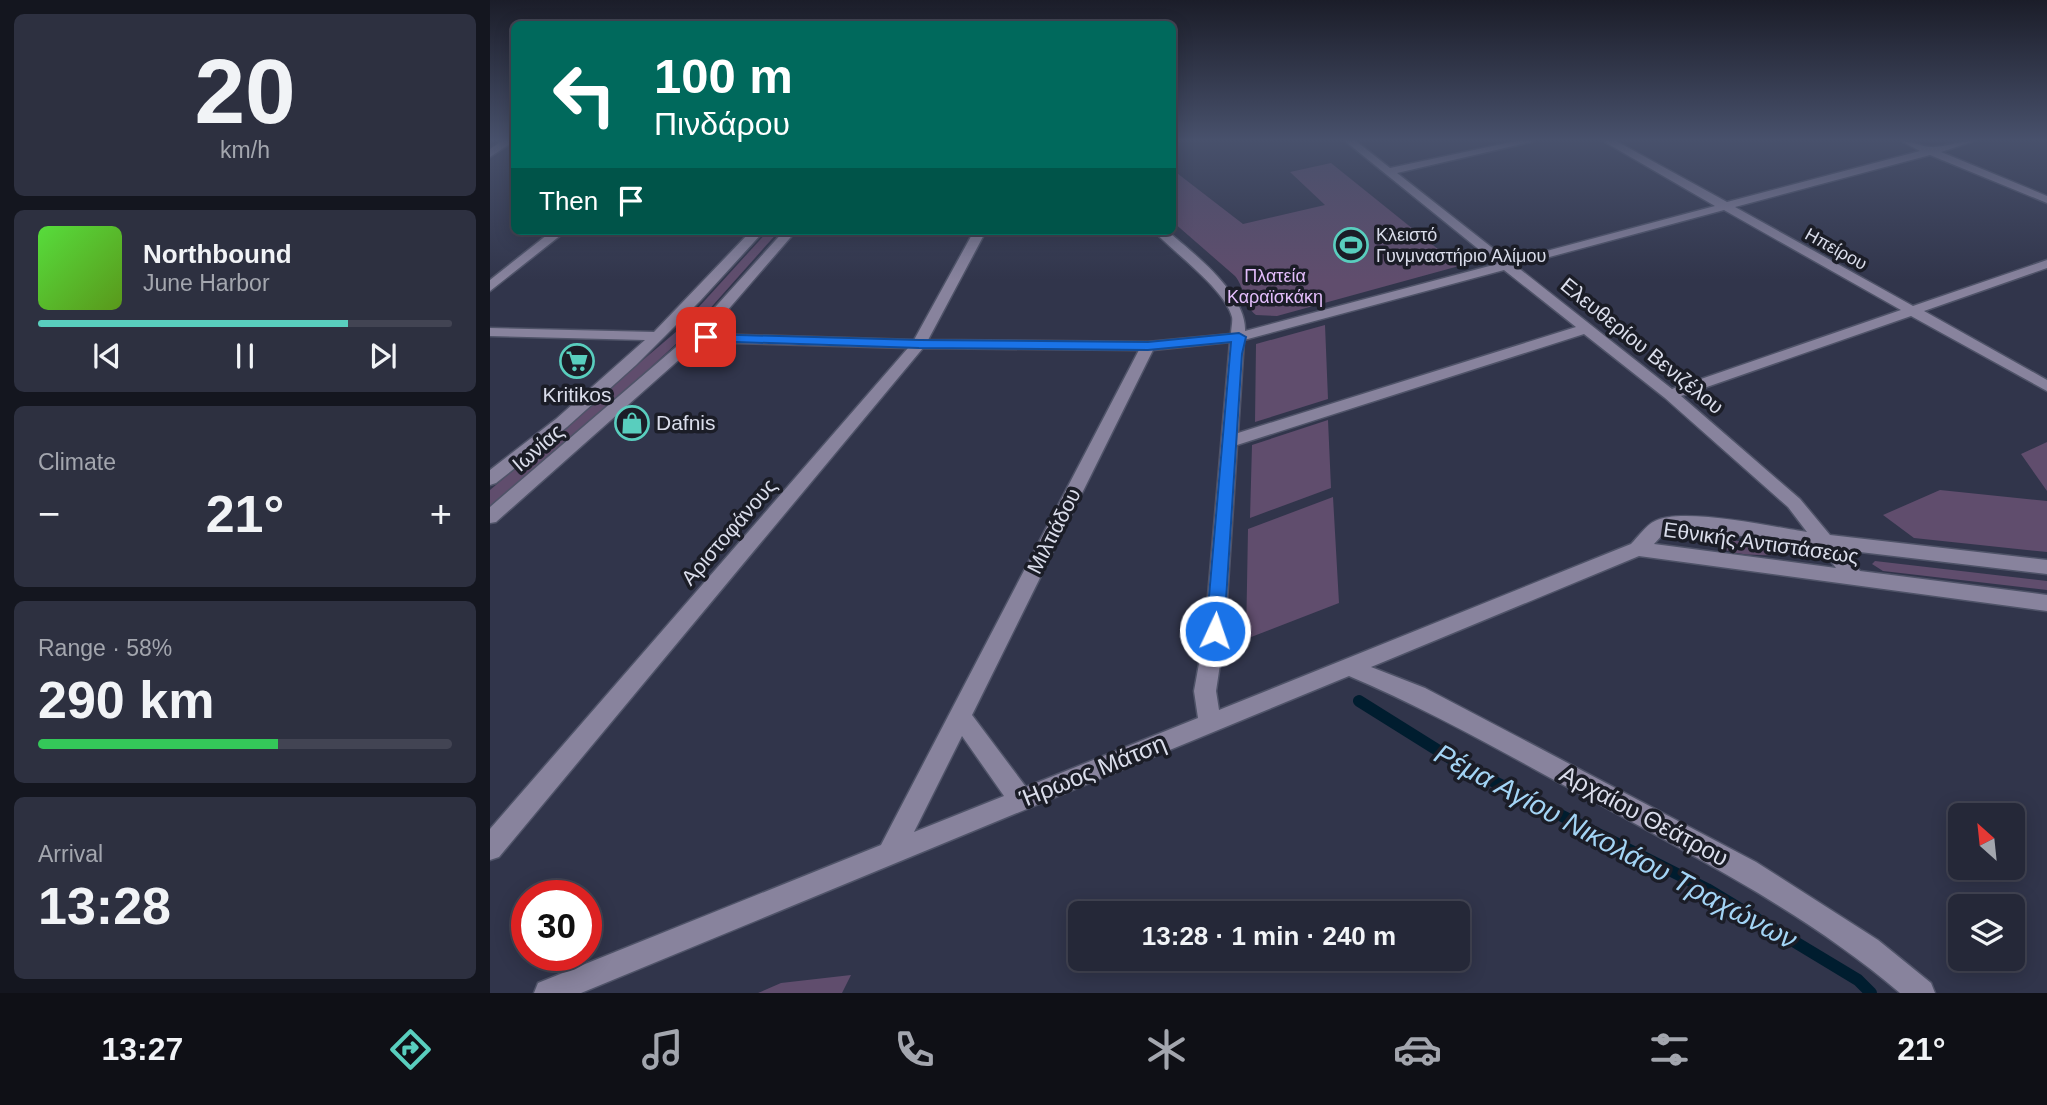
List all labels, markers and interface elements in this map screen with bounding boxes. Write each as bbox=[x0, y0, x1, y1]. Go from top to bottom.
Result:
text: 20 bbox=[194, 41, 296, 142]
icon: left bbox=[539, 49, 630, 140]
text: 100 m bbox=[654, 49, 793, 103]
text: Πινδάρου bbox=[654, 106, 790, 142]
text: km/h bbox=[220, 137, 270, 163]
icon: arrive bbox=[612, 182, 650, 220]
text: Then bbox=[539, 186, 598, 216]
street label: Ηπείρου bbox=[1802, 224, 1870, 274]
place label: Κλειστό Γυνμναστήριο Αλίμου bbox=[1376, 225, 1546, 266]
sports icon: Κλειστό Γυνμναστήριο Αλίμου bbox=[1332, 226, 1370, 264]
text: Northbound bbox=[143, 239, 292, 269]
park label: Πλατεία Καραϊσκάκη bbox=[1227, 266, 1323, 307]
text: June Harbor bbox=[143, 270, 270, 296]
street label: Ελευθερίου Βενιζέλου bbox=[1556, 273, 1728, 418]
pin bbox=[676, 307, 736, 367]
icon: arrive bbox=[687, 318, 725, 356]
icon: previous bbox=[88, 337, 126, 375]
icon: pause bbox=[226, 337, 264, 375]
icon: next bbox=[364, 337, 402, 375]
supermarket icon: Kritikos bbox=[558, 342, 596, 380]
place label: Kritikos bbox=[543, 383, 611, 406]
shop icon: Dafnis bbox=[613, 404, 651, 442]
place label: Dafnis bbox=[656, 411, 716, 434]
street label: Ιωνίας bbox=[508, 419, 568, 476]
text: Climate bbox=[38, 449, 116, 475]
street label: Αριστοφάνους bbox=[676, 474, 781, 589]
street label: Μιλτιάδου bbox=[1022, 484, 1085, 577]
text: 21° bbox=[206, 485, 284, 543]
text: − bbox=[38, 493, 60, 535]
text: + bbox=[430, 493, 452, 535]
street label: Εθνικής Αντιστάσεως bbox=[1662, 517, 1860, 568]
position arrow bbox=[1178, 594, 1252, 668]
text: Range · 58% bbox=[38, 635, 172, 661]
text: 290 km bbox=[38, 671, 214, 729]
street label: Ήρωος Μάτση bbox=[1015, 729, 1170, 813]
water label: Ρέμα Αγίου Νικολάου Τραχώνων bbox=[1429, 738, 1802, 955]
street label: Αρχαίου Θεάτρου bbox=[1555, 760, 1733, 871]
north arrow bbox=[1948, 803, 2025, 880]
map controls bbox=[1948, 803, 2025, 971]
text: Arrival bbox=[38, 841, 103, 867]
text: 13:28 bbox=[38, 877, 171, 935]
speed limit sign: 30 bbox=[511, 880, 602, 971]
button: layers bbox=[1948, 894, 2025, 971]
text: 13:28 · 1 min · 240 m bbox=[1142, 921, 1396, 951]
icon: directions bbox=[386, 1025, 435, 1074]
icon: music bbox=[638, 1025, 687, 1074]
icon: phone bbox=[890, 1025, 939, 1074]
icon: climate bbox=[1142, 1025, 1191, 1074]
icon: car bbox=[1393, 1025, 1442, 1074]
icon: filters bbox=[1645, 1025, 1694, 1074]
text: 13:27 bbox=[101, 1031, 183, 1067]
text: 21° bbox=[1897, 1031, 1946, 1067]

